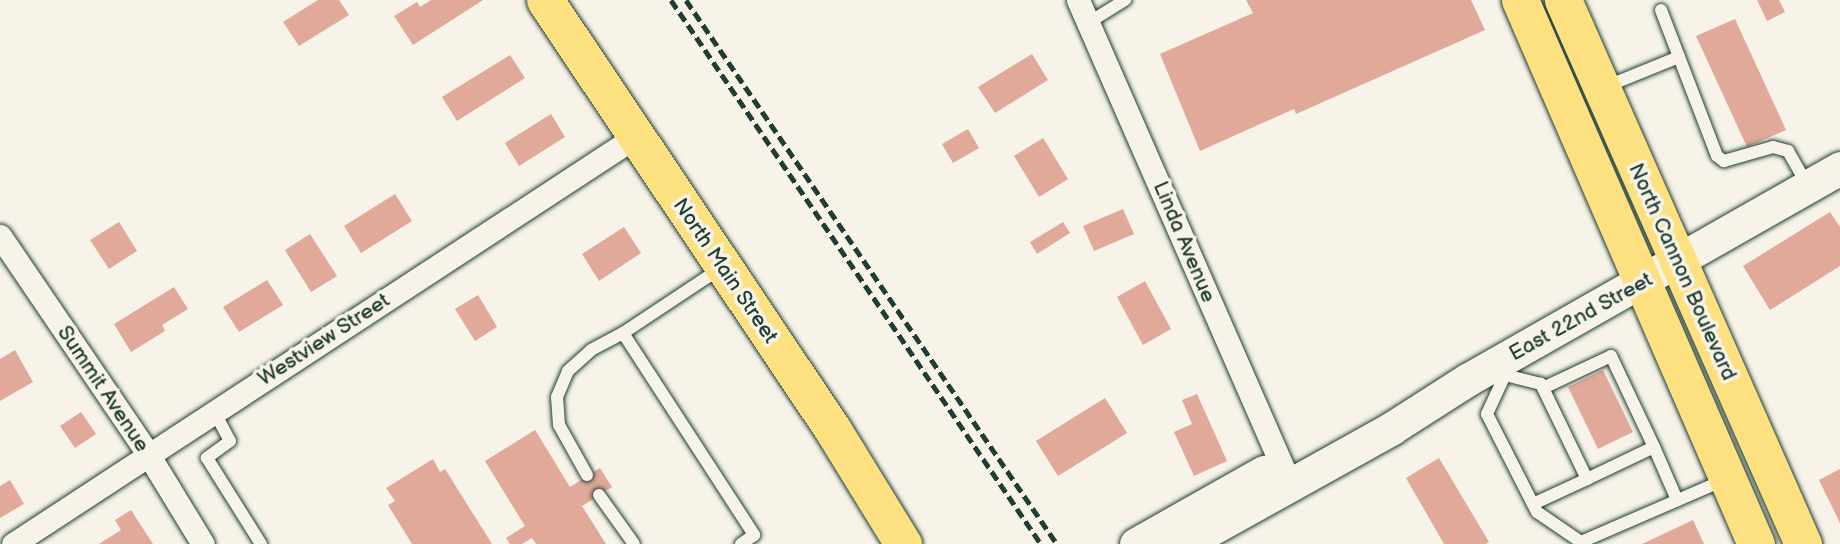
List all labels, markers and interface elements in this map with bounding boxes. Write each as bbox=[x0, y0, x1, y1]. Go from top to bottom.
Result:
street label: North Cannon Boulevard bbox=[1623, 160, 1741, 384]
street label: Linda Avenue bbox=[1147, 178, 1221, 306]
street label: North Main Street bbox=[667, 194, 783, 348]
street label: East 22nd Street bbox=[1505, 267, 1657, 367]
street label: Westview Street bbox=[253, 288, 395, 392]
street label: Summit Avenue bbox=[52, 321, 154, 457]

